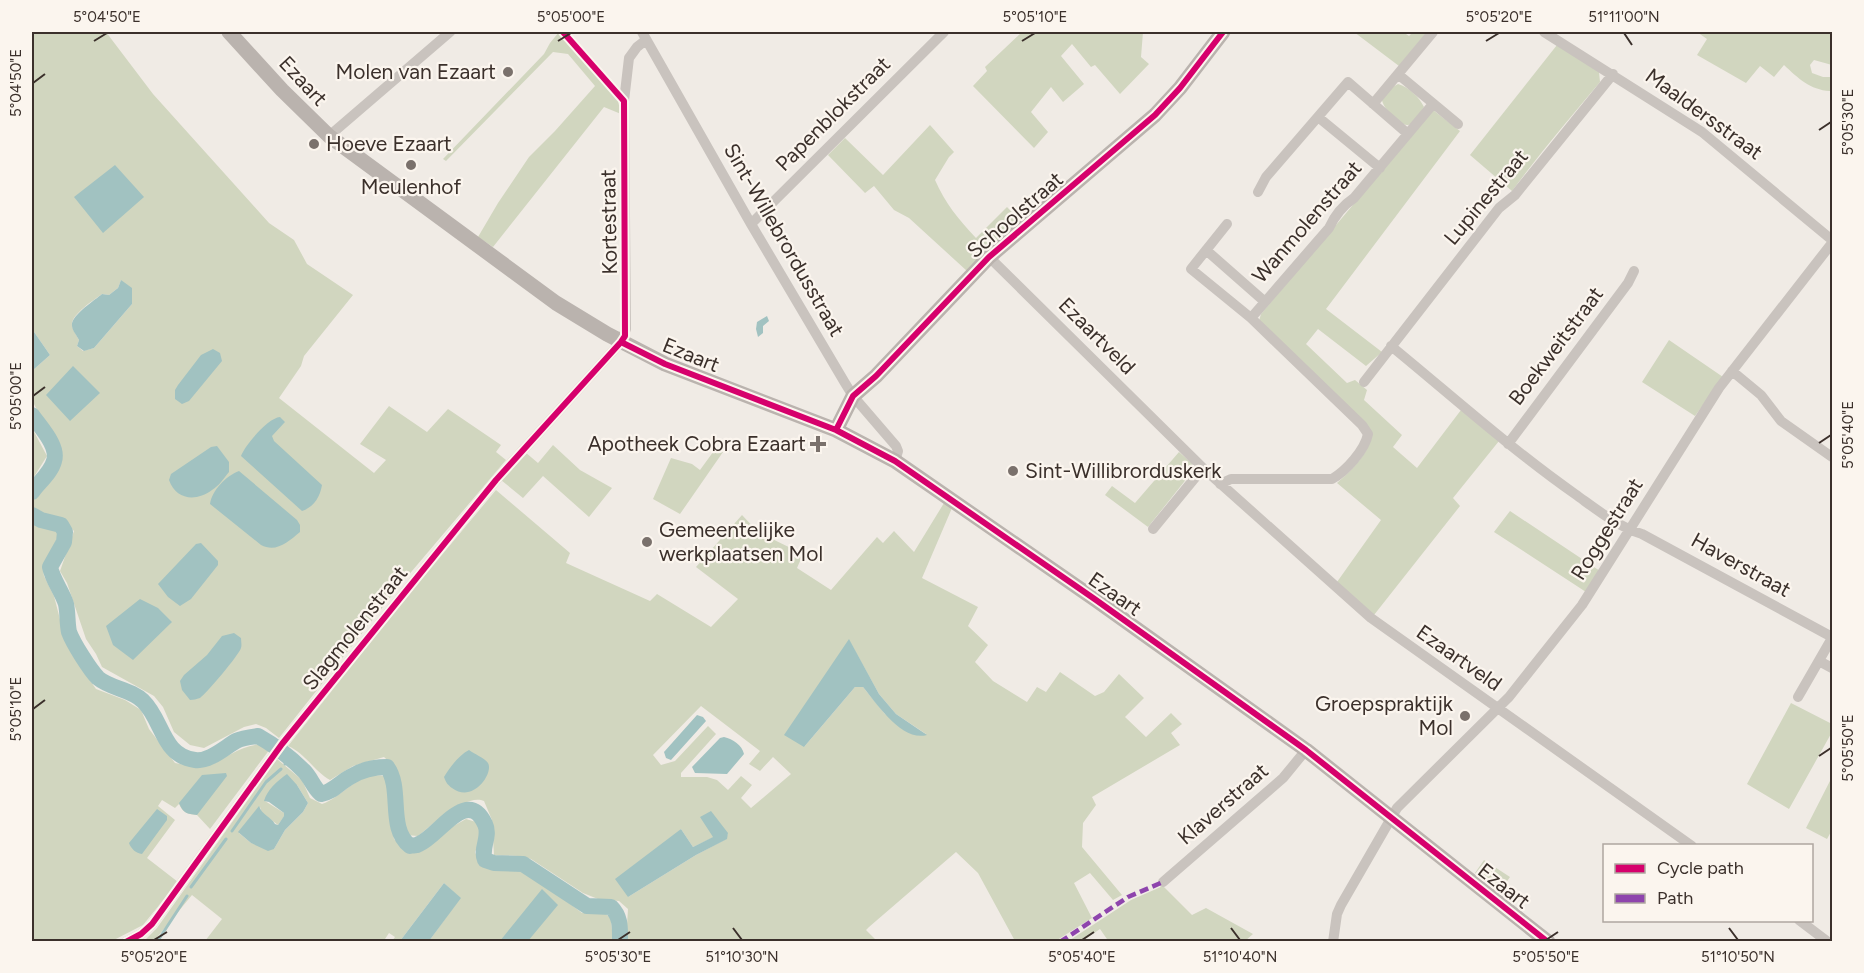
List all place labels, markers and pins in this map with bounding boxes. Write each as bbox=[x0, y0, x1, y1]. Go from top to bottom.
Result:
place label: Molen van Ezaart bbox=[336, 59, 496, 84]
marker: Molen van Ezaart bbox=[501, 65, 515, 79]
place label: Hoeve Ezaart bbox=[326, 131, 452, 156]
marker: Hoeve Ezaart bbox=[307, 137, 321, 151]
marker: Meulenhof bbox=[404, 158, 418, 172]
place label: Meulenhof bbox=[361, 174, 461, 199]
place label: Apotheek Cobra Ezaart bbox=[587, 431, 806, 456]
marker: Apotheek Cobra Ezaart bbox=[811, 437, 825, 451]
place label: Sint-Willibrorduskerk bbox=[1025, 458, 1222, 483]
marker: Sint-Willibrorduskerk bbox=[1006, 464, 1020, 478]
place label: Gemeentelijke werkplaatsen Mol bbox=[659, 517, 823, 566]
marker: Gemeentelijke werkplaatsen Mol bbox=[640, 535, 654, 549]
place label: Groepspraktijk Mol bbox=[1315, 691, 1454, 740]
marker: Groepspraktijk Mol bbox=[1458, 709, 1472, 723]

